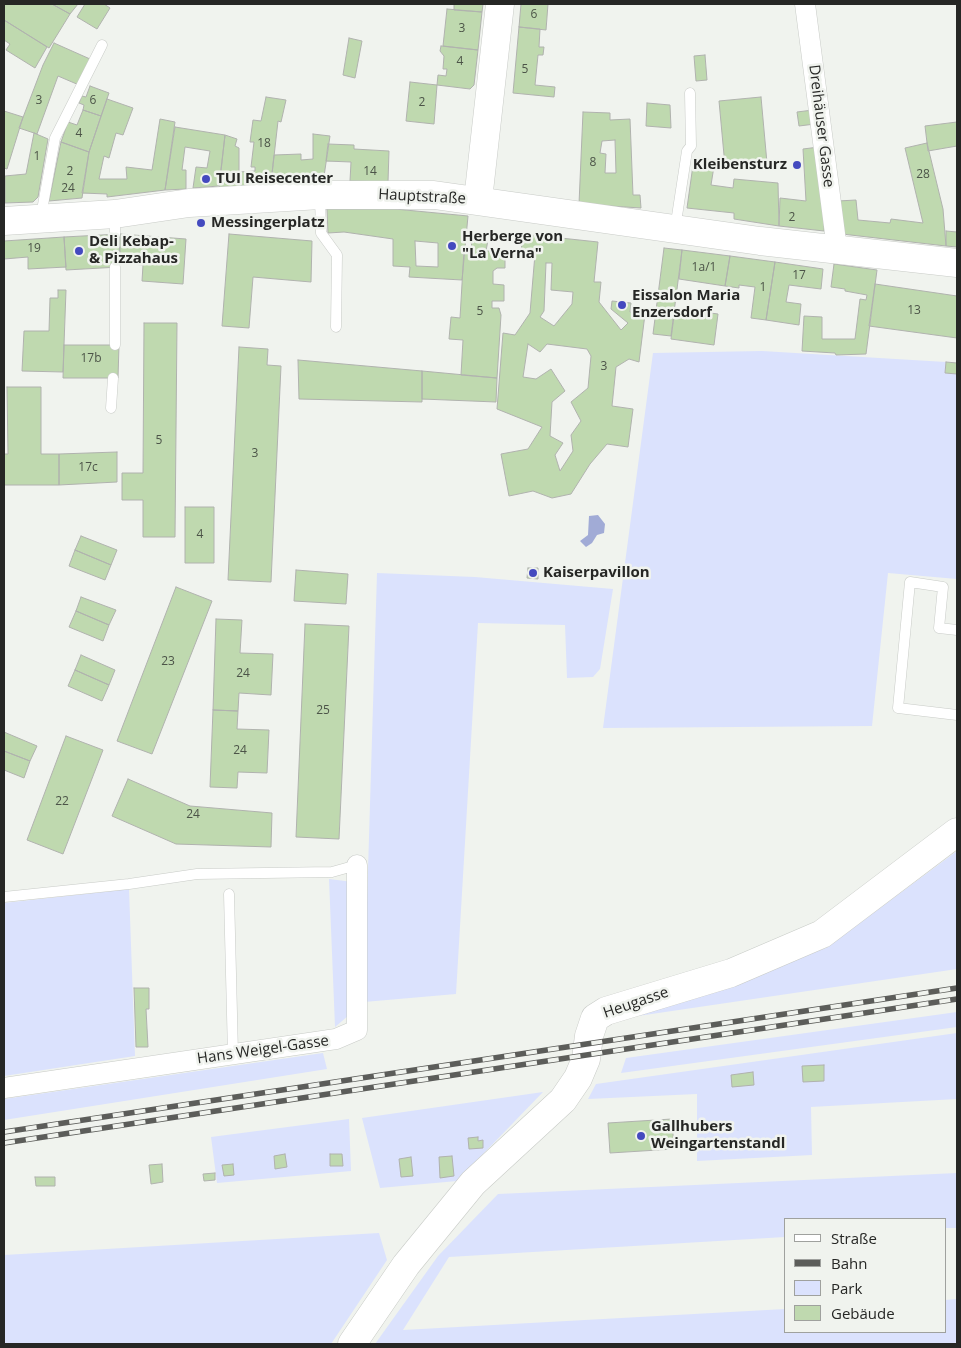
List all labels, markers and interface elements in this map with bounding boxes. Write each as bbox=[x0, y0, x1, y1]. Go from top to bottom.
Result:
house number: 6 bbox=[531, 8, 537, 22]
house number: 3 bbox=[459, 22, 465, 36]
house number: 4 bbox=[457, 55, 463, 69]
house number: 5 bbox=[522, 63, 528, 77]
street label: Dreihäuser Gasse bbox=[805, 64, 837, 188]
house number: 3 bbox=[36, 94, 42, 108]
house number: 6 bbox=[90, 94, 96, 108]
house number: 2 bbox=[419, 96, 425, 110]
house number: 4 bbox=[76, 127, 82, 141]
house number: 18 bbox=[257, 137, 271, 151]
house number: 1 bbox=[34, 150, 40, 164]
house number: 8 bbox=[590, 156, 596, 170]
place label: Kleibensturz bbox=[693, 156, 787, 174]
marker: Kleibensturz bbox=[791, 159, 803, 171]
house number: 2 bbox=[67, 165, 73, 179]
house number: 14 bbox=[363, 165, 377, 179]
house number: 28 bbox=[916, 168, 930, 182]
place label: TUI Reisecenter bbox=[216, 170, 333, 188]
marker: TUI Reisecenter bbox=[200, 173, 212, 185]
house number: 24 bbox=[61, 182, 75, 196]
street label: Hauptstraße bbox=[378, 186, 466, 208]
house number: 2 bbox=[789, 211, 795, 225]
place label: Messingerplatz bbox=[211, 214, 324, 232]
marker: Messingerplatz bbox=[195, 217, 207, 229]
place label: Herberge von "La Verna" bbox=[462, 228, 563, 263]
place label: Deli Kebap- & Pizzahaus bbox=[89, 233, 178, 268]
marker: Herberge von "La Verna" bbox=[446, 240, 458, 252]
house number: 19 bbox=[27, 242, 41, 256]
marker: Deli Kebap- & Pizzahaus bbox=[73, 245, 85, 257]
house number: 1a/1 bbox=[692, 261, 716, 275]
house number: 17 bbox=[792, 269, 806, 283]
house number: 1 bbox=[760, 281, 766, 295]
place label: Eissalon Maria Enzersdorf bbox=[632, 287, 740, 322]
marker: Eissalon Maria Enzersdorf bbox=[616, 299, 628, 311]
house number: 13 bbox=[907, 304, 921, 318]
house number: 5 bbox=[477, 305, 483, 319]
house number: 17b bbox=[80, 352, 102, 366]
house number: 3 bbox=[601, 360, 607, 374]
house number: 5 bbox=[156, 434, 162, 448]
house number: 3 bbox=[252, 447, 258, 461]
house number: 17c bbox=[78, 461, 98, 475]
house number: 4 bbox=[197, 528, 203, 542]
place label: Kaiserpavillon bbox=[543, 564, 650, 582]
marker: Kaiserpavillon bbox=[527, 567, 539, 579]
house number: 23 bbox=[161, 655, 175, 669]
house number: 24 bbox=[236, 667, 250, 681]
house number: 25 bbox=[316, 704, 330, 718]
house number: 24 bbox=[233, 744, 247, 758]
house number: 22 bbox=[55, 795, 69, 809]
house number: 24 bbox=[186, 808, 200, 822]
street label: Heugasse bbox=[601, 983, 671, 1023]
street label: Hans Weigel-Gasse bbox=[196, 1032, 330, 1068]
place label: Gallhubers Weingartenstandl bbox=[651, 1118, 785, 1153]
marker: Gallhubers Weingartenstandl bbox=[635, 1130, 647, 1142]
legend bbox=[784, 1218, 946, 1333]
text: Straße bbox=[831, 1228, 877, 1248]
text: Bahn bbox=[831, 1253, 867, 1273]
text: Park bbox=[831, 1278, 862, 1298]
text: Gebäude bbox=[831, 1303, 895, 1323]

